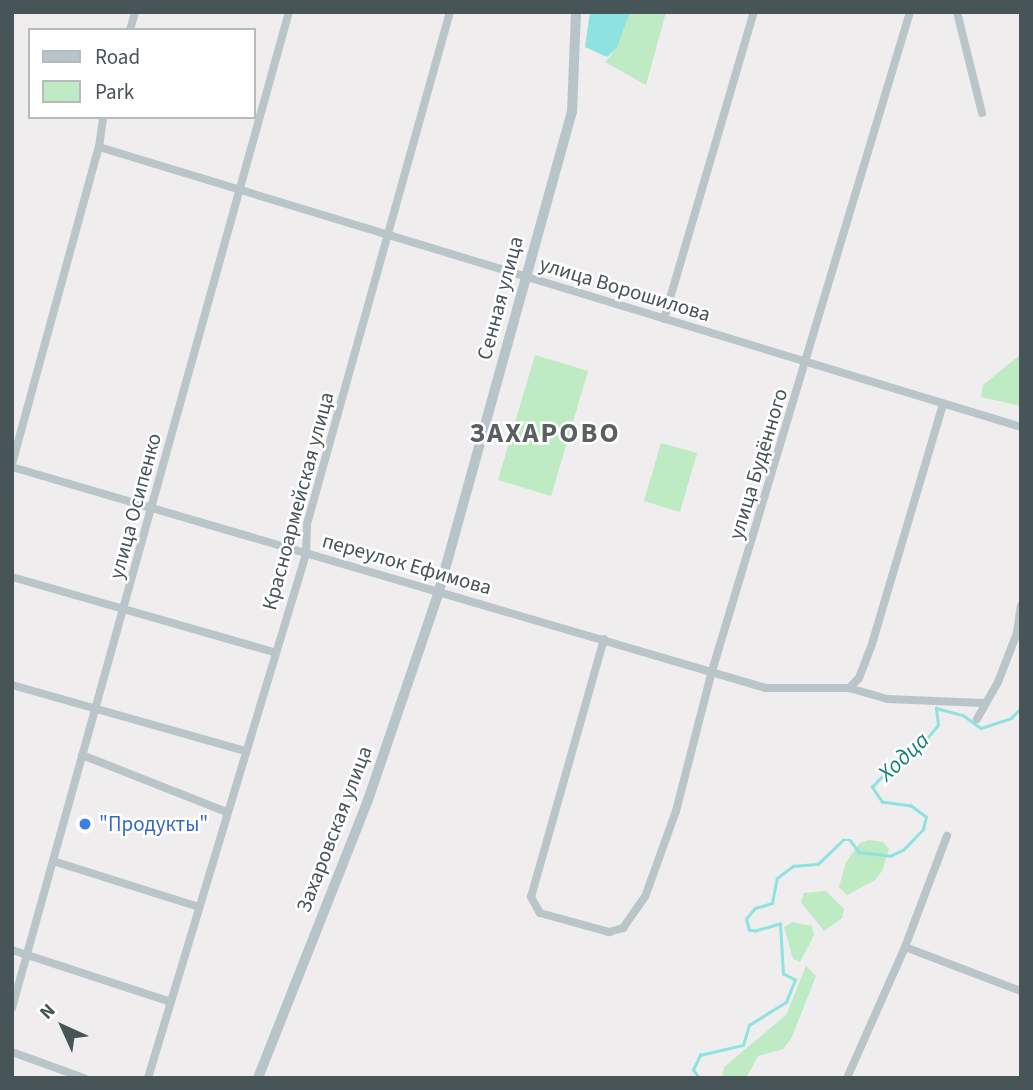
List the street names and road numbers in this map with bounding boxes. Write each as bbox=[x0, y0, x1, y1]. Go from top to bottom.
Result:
street label: Сенная улица bbox=[471, 234, 529, 362]
street label: улица Ворошилова bbox=[536, 251, 714, 327]
street label: улица Будённого bbox=[723, 385, 793, 543]
street label: Красноармейская улица bbox=[257, 389, 339, 613]
street label: улица Осипенко bbox=[103, 430, 167, 582]
street label: переулок Ефимова bbox=[319, 528, 495, 600]
street label: Захаровская улица bbox=[291, 742, 377, 916]

